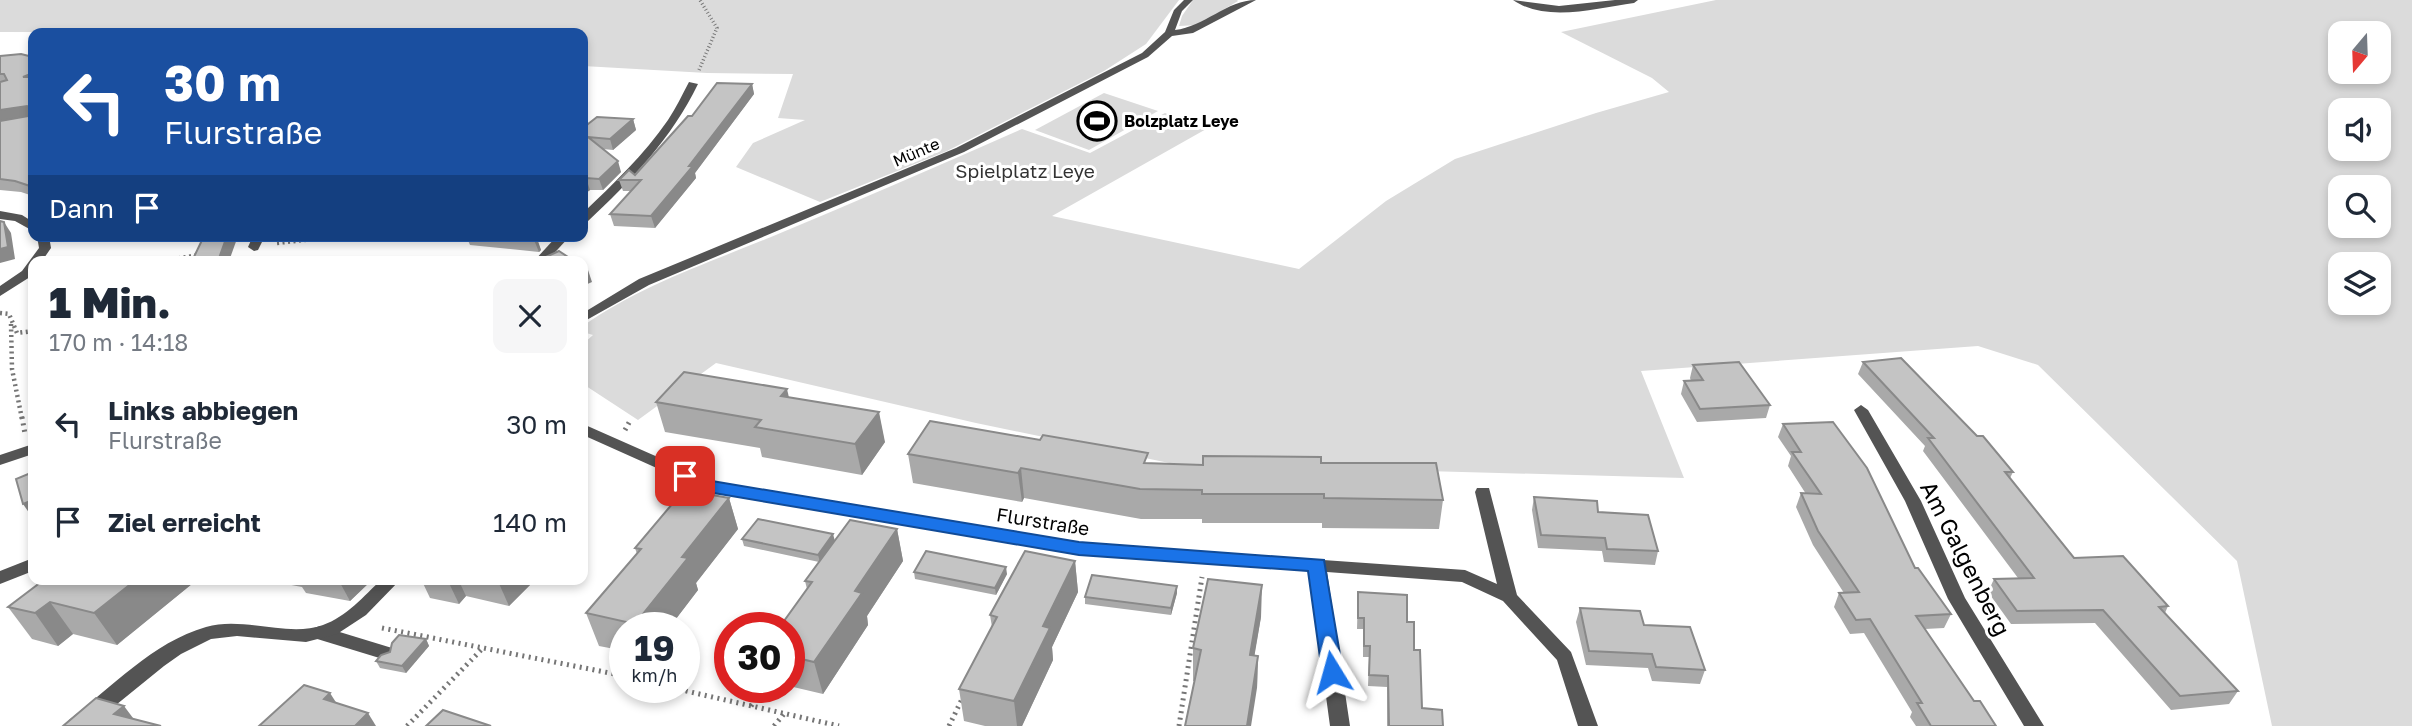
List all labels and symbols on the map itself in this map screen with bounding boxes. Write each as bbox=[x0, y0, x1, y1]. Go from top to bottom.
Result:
north arrow bbox=[2328, 21, 2390, 84]
sports icon: Bolzplatz Leye bbox=[1076, 100, 1118, 142]
place label: Bolzplatz Leye bbox=[1124, 111, 1239, 131]
street label: Münte bbox=[890, 133, 942, 171]
park label: Spielplatz Leye bbox=[955, 159, 1095, 182]
pin bbox=[655, 446, 715, 506]
street label: Am Galgenberg bbox=[1915, 476, 2017, 640]
street label: Flurstraße bbox=[995, 502, 1091, 540]
speed limit sign: 30 bbox=[714, 612, 805, 703]
position arrow bbox=[1295, 635, 1369, 709]

